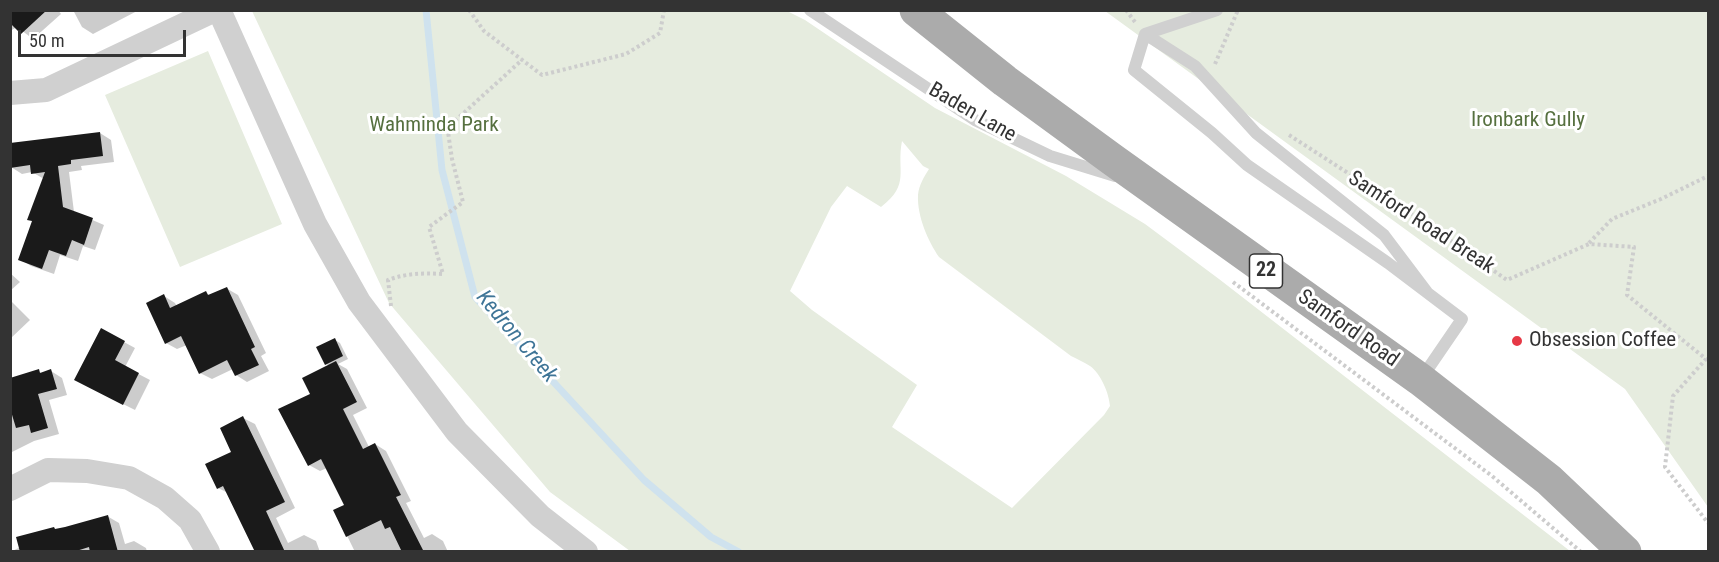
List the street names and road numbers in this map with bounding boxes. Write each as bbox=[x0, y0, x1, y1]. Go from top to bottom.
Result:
street label: Baden Lane bbox=[924, 78, 1020, 148]
street label: Samford Road Break bbox=[1343, 166, 1499, 280]
road number: 22 bbox=[1250, 254, 1282, 288]
street label: Samford Road bbox=[1293, 285, 1403, 373]

